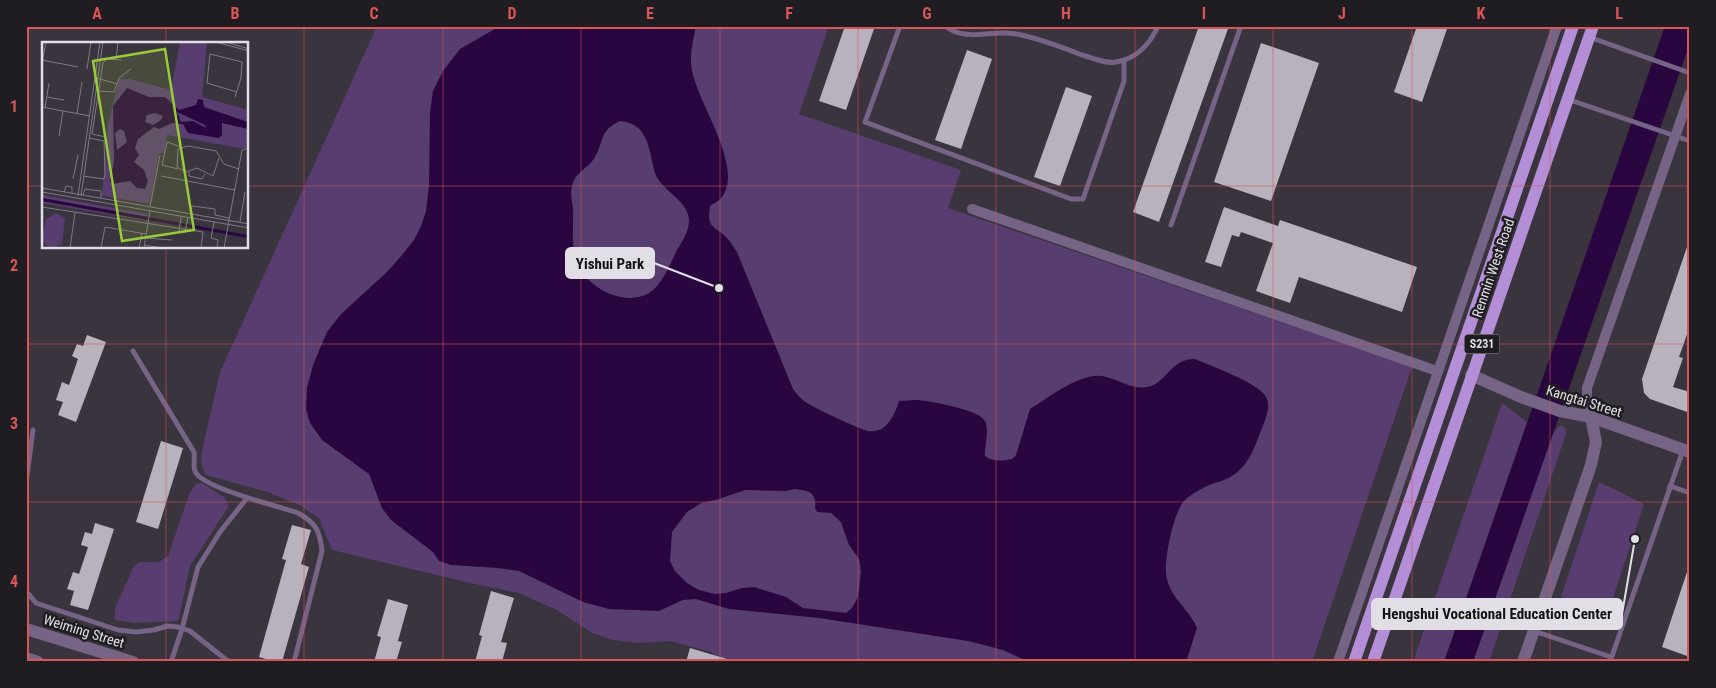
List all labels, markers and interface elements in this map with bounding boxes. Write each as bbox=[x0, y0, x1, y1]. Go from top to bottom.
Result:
text: A bbox=[92, 4, 102, 23]
text: B bbox=[231, 4, 240, 23]
text: C bbox=[369, 4, 379, 23]
text: D bbox=[507, 4, 517, 23]
text: E bbox=[646, 4, 654, 23]
text: F bbox=[785, 4, 793, 23]
text: G bbox=[922, 4, 932, 23]
text: H bbox=[1061, 4, 1071, 23]
text: I bbox=[1202, 4, 1206, 23]
text: J bbox=[1338, 4, 1346, 23]
text: K bbox=[1477, 4, 1486, 23]
text: L bbox=[1615, 4, 1623, 23]
inset map bbox=[42, 42, 249, 249]
text: 1 bbox=[10, 97, 18, 116]
street label: Renmin West Road bbox=[1469, 217, 1517, 319]
callout: Yishui Park bbox=[566, 248, 654, 278]
text: Yishui Park bbox=[576, 255, 645, 273]
text: 2 bbox=[10, 256, 18, 275]
road number: S231 bbox=[1464, 334, 1500, 354]
street label: Kangtai Street bbox=[1544, 382, 1624, 420]
text: 3 bbox=[10, 414, 18, 433]
text: 4 bbox=[10, 572, 18, 591]
callout: Hengshui Vocational Education Center bbox=[1372, 599, 1622, 629]
text: Hengshui Vocational Education Center bbox=[1382, 605, 1612, 623]
street label: Weiming Street bbox=[42, 611, 126, 651]

